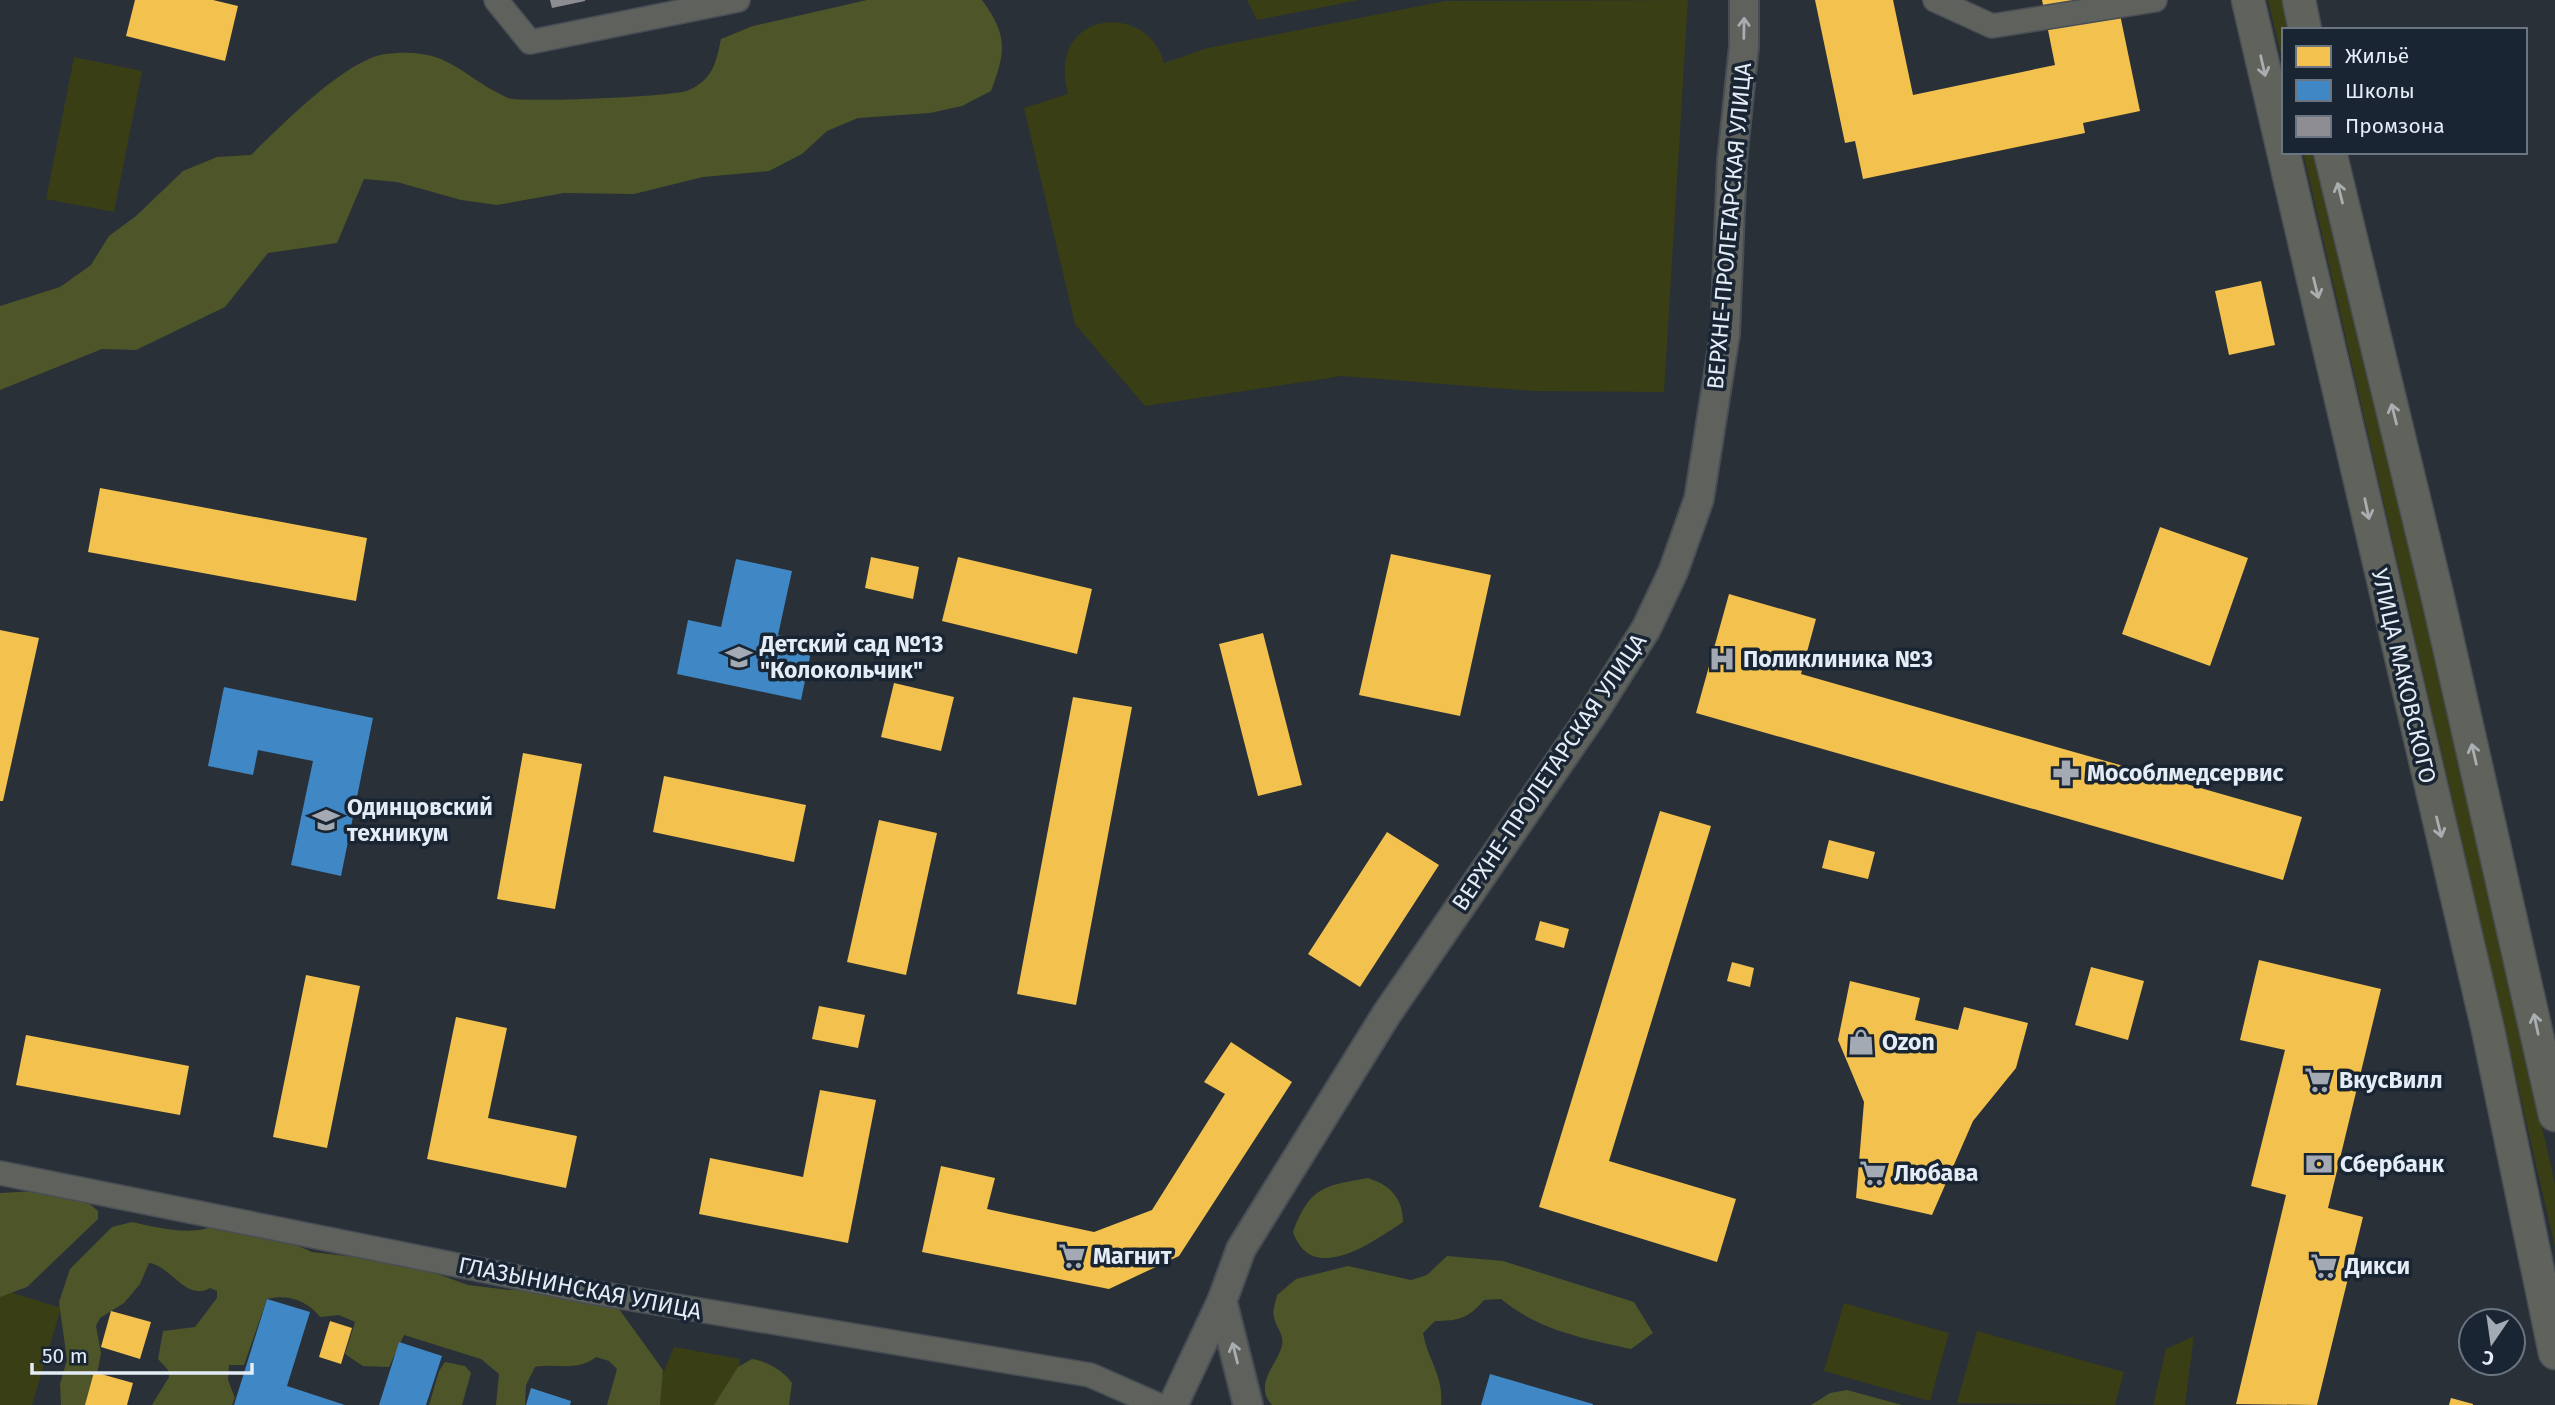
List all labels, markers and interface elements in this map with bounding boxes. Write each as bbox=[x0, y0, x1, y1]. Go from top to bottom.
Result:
one-way arrow bbox=[1737, 16, 1751, 39]
legend bbox=[2282, 28, 2527, 154]
text: Жильё bbox=[2345, 43, 2409, 69]
one-way arrow bbox=[2257, 54, 2271, 77]
street label: ВЕРХНЕ-ПРОЛЕТАРСКАЯ УЛИЦА bbox=[1701, 61, 1757, 391]
text: Школы bbox=[2345, 78, 2415, 104]
text: Промзона bbox=[2345, 113, 2445, 139]
one-way arrow bbox=[2333, 182, 2346, 205]
one-way arrow bbox=[2310, 276, 2323, 299]
one-way arrow bbox=[2387, 403, 2400, 426]
one-way arrow bbox=[2361, 497, 2375, 520]
street label: УЛИЦА МАКОВСКОГО bbox=[2366, 566, 2442, 786]
street label: ВЕРХНЕ-ПРОЛЕТАРСКАЯ УЛИЦА bbox=[1446, 628, 1653, 916]
place label: Детский сад №13 "Колокольчик" bbox=[759, 630, 943, 684]
school or university icon: Детский сад №13 "Колокольчик" bbox=[724, 642, 754, 672]
hospital icon: Поликлиника №3 bbox=[1707, 644, 1737, 674]
place label: Поликлиника №3 bbox=[1743, 645, 1933, 673]
one-way arrow bbox=[2467, 744, 2480, 766]
pharmacy icon: Мособлмедсервис bbox=[2051, 758, 2081, 788]
place label: Мособлмедсервис bbox=[2087, 759, 2284, 787]
place label: Одинцовский техникум bbox=[347, 793, 493, 847]
school or university icon: Одинцовский техникум bbox=[311, 805, 341, 835]
one-way arrow bbox=[2433, 815, 2446, 838]
one-way arrow bbox=[2528, 1013, 2542, 1036]
shop icon: Ozon bbox=[1846, 1027, 1876, 1057]
place label: Ozon bbox=[1882, 1028, 1935, 1056]
supermarket icon: ВкусВилл bbox=[2303, 1065, 2333, 1095]
place label: ВкусВилл bbox=[2339, 1066, 2443, 1094]
bank icon: Сбербанк bbox=[2304, 1149, 2334, 1179]
place label: Сбербанк bbox=[2340, 1150, 2444, 1178]
supermarket icon: Любава bbox=[1858, 1158, 1888, 1188]
place label: Любава bbox=[1894, 1159, 1978, 1187]
supermarket icon: Магнит bbox=[1057, 1241, 1087, 1271]
place label: Магнит bbox=[1093, 1242, 1172, 1270]
street label: ГЛАЗЫНИНСКАЯ УЛИЦА bbox=[456, 1251, 705, 1325]
supermarket icon: Дикси bbox=[2309, 1251, 2339, 1281]
place label: Дикси bbox=[2344, 1252, 2410, 1280]
north arrow bbox=[2457, 1307, 2527, 1377]
scale bar bbox=[32, 1332, 252, 1376]
one-way arrow bbox=[1228, 1342, 1241, 1365]
text: 50 m bbox=[42, 1343, 88, 1369]
text: С bbox=[2480, 1346, 2496, 1371]

